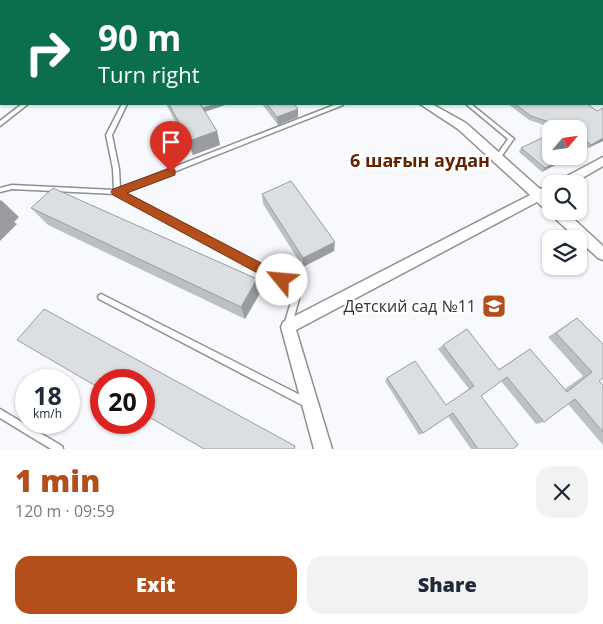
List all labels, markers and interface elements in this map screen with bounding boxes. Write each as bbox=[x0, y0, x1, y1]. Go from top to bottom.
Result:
text: 90 m bbox=[98, 14, 181, 61]
icon: right bbox=[15, 20, 80, 85]
text: Turn right bbox=[98, 59, 200, 89]
north arrow bbox=[542, 120, 588, 165]
map controls bbox=[542, 120, 587, 275]
pin bbox=[150, 121, 192, 172]
icon: arrive bbox=[157, 128, 185, 156]
district label: 6 шағын аудан bbox=[350, 148, 490, 172]
button: search bbox=[542, 175, 587, 220]
button: layers bbox=[542, 230, 587, 275]
position arrow bbox=[255, 253, 307, 305]
school or university icon: Детский сад №11 bbox=[481, 293, 507, 319]
place label: Детский сад №11 bbox=[344, 295, 476, 317]
speed limit sign: 20 bbox=[90, 369, 155, 434]
text: 18 bbox=[33, 378, 62, 412]
text: km/h bbox=[33, 405, 62, 422]
text: 1 min bbox=[15, 460, 100, 501]
button: close bbox=[536, 466, 588, 518]
text: 120 m · 09:59 bbox=[15, 500, 115, 522]
button: Exit bbox=[15, 556, 297, 614]
button: Share bbox=[307, 556, 588, 614]

